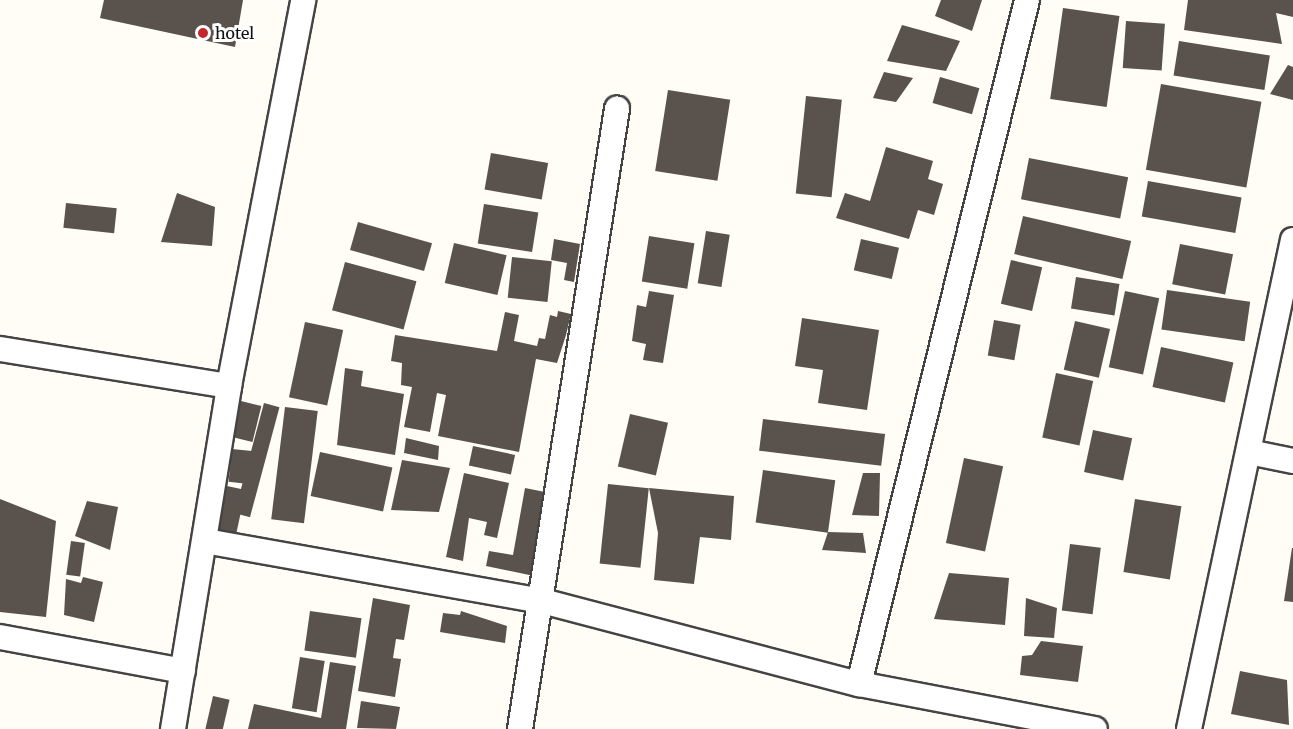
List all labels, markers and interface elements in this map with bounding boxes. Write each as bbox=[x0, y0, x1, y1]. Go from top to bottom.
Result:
place label: hotel bbox=[215, 23, 254, 43]
marker: hotel bbox=[196, 26, 210, 40]

